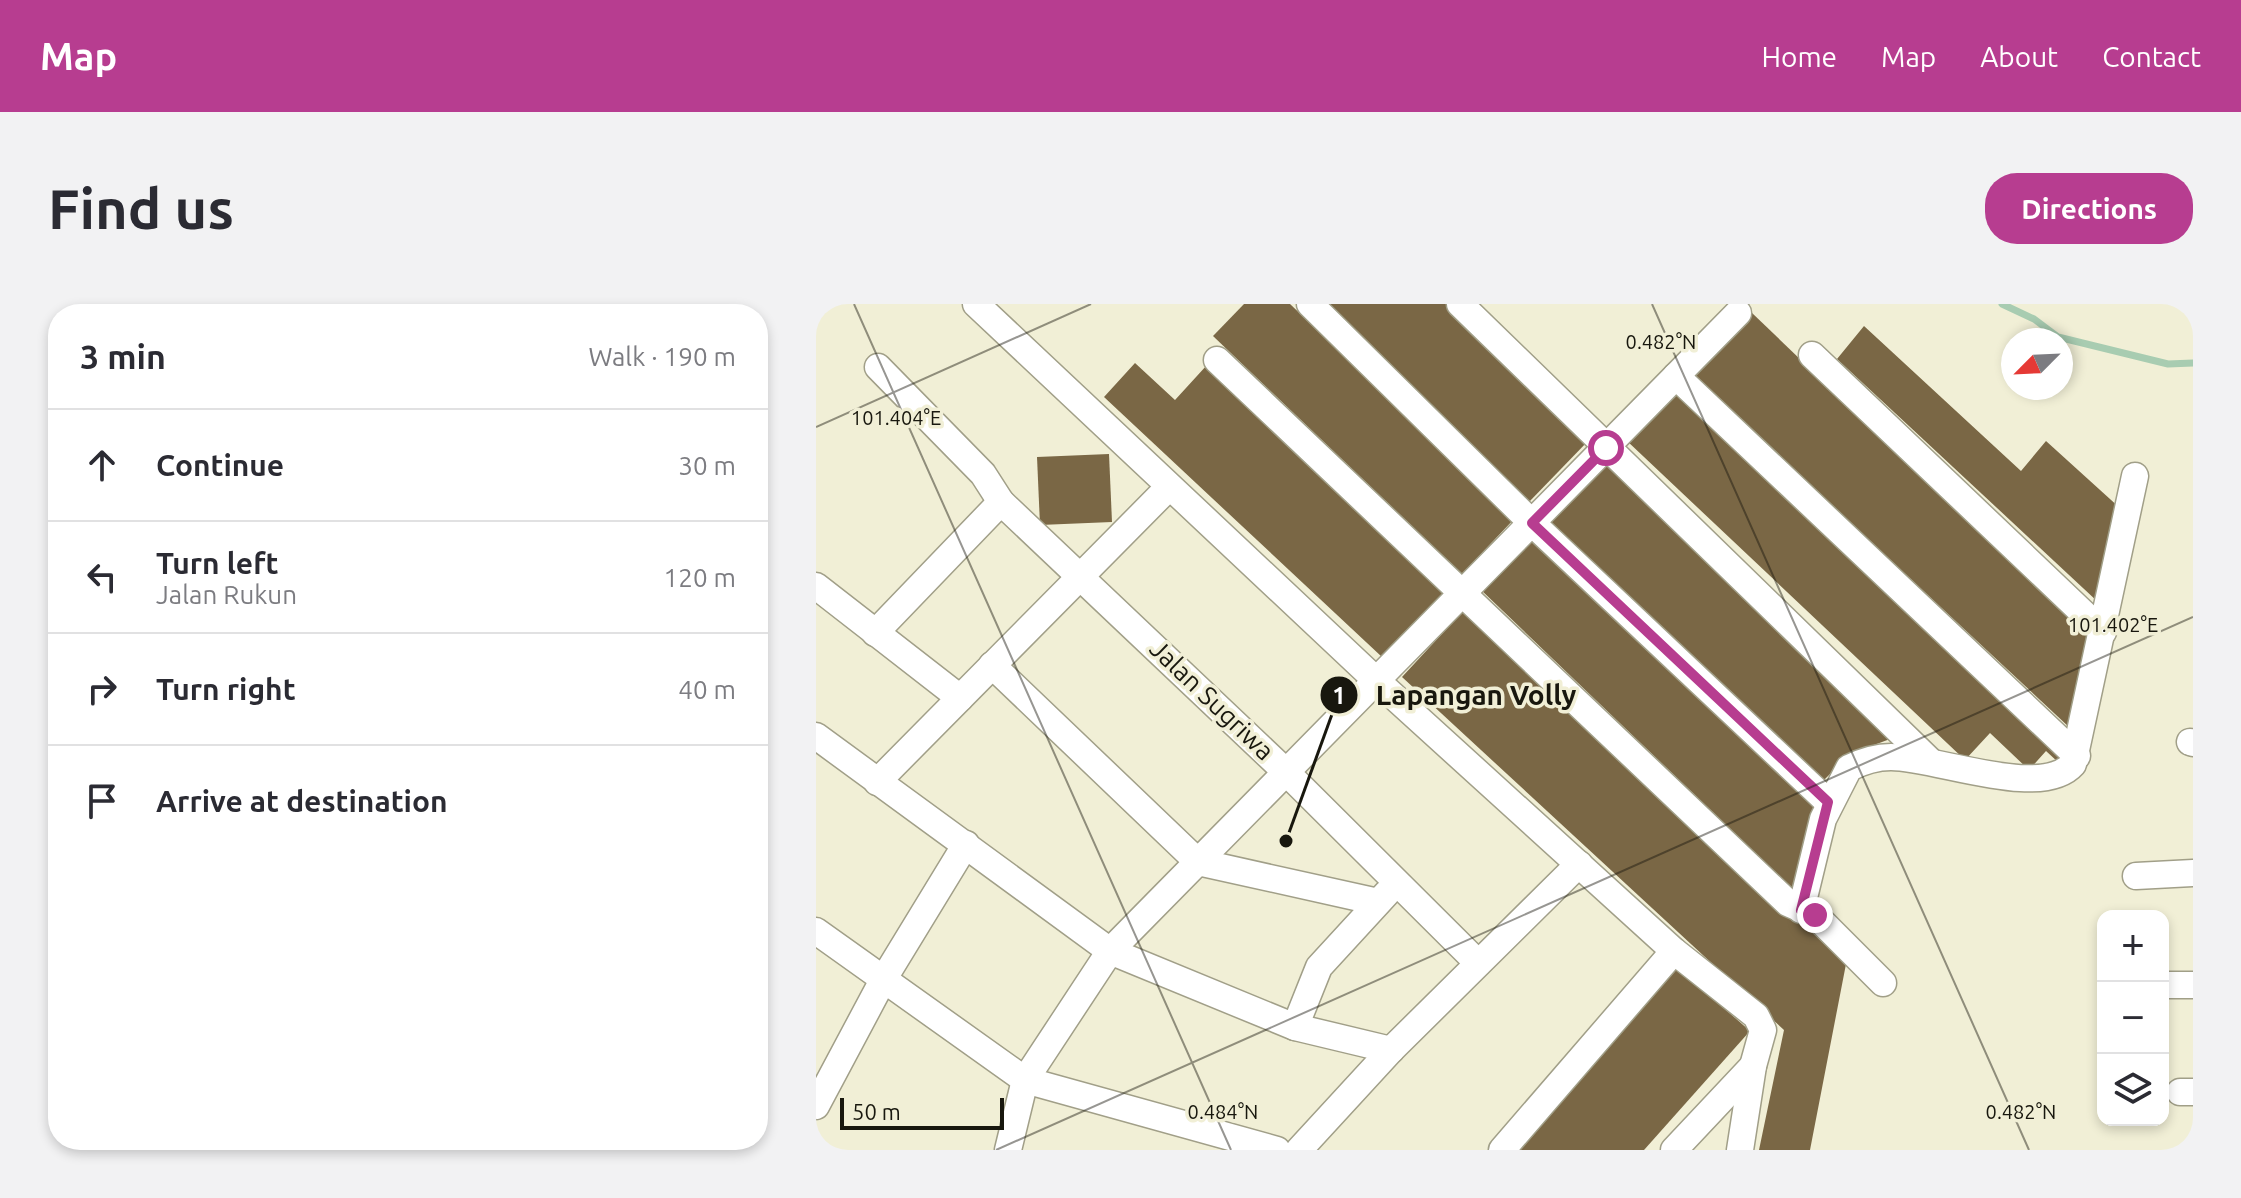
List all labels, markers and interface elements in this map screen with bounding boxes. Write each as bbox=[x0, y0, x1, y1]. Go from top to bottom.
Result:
text: Map bbox=[40, 35, 117, 77]
text: Home bbox=[1762, 41, 1837, 72]
text: Map bbox=[1881, 41, 1936, 72]
text: About bbox=[1980, 41, 2058, 72]
text: Contact bbox=[2102, 41, 2201, 72]
button: Directions bbox=[1985, 173, 2193, 244]
text: Find us bbox=[48, 177, 234, 240]
north arrow bbox=[2001, 328, 2073, 400]
text: 0.482°N bbox=[1626, 330, 1696, 353]
text: 3 min bbox=[80, 337, 166, 375]
text: Walk · 190 m bbox=[588, 342, 736, 371]
text: 101.404°E bbox=[851, 406, 941, 429]
route start bbox=[1588, 430, 1624, 466]
icon: ahead bbox=[80, 443, 124, 487]
text: Continue bbox=[156, 448, 284, 482]
text: 30 m bbox=[678, 451, 736, 480]
text: Turn left bbox=[156, 546, 278, 580]
icon: left bbox=[80, 555, 124, 599]
text: 120 m bbox=[664, 563, 736, 592]
text: Jalan Rukun bbox=[156, 580, 297, 609]
text: 101.402°E bbox=[2068, 613, 2158, 636]
street label: Jalan Sugriwa bbox=[1145, 634, 1280, 766]
icon: right bbox=[80, 667, 124, 711]
callout: Lapangan Volly bbox=[1319, 669, 1592, 721]
text: Turn right bbox=[156, 672, 296, 706]
text: 40 m bbox=[678, 675, 736, 704]
text: Lapangan Volly bbox=[1376, 679, 1576, 710]
text: 1 bbox=[1332, 682, 1346, 709]
icon: arrive bbox=[80, 779, 124, 823]
text: Arrive at destination bbox=[156, 784, 448, 818]
route end bbox=[1797, 897, 1833, 933]
map controls bbox=[2097, 910, 2169, 1126]
button: + bbox=[2097, 910, 2169, 982]
button: − bbox=[2097, 982, 2169, 1054]
button: layers bbox=[2097, 1054, 2169, 1126]
scale bar bbox=[840, 1094, 1004, 1130]
text: 50 m bbox=[852, 1099, 901, 1124]
text: 0.484°N bbox=[1188, 1100, 1258, 1123]
text: 0.482°N bbox=[1986, 1100, 2056, 1123]

